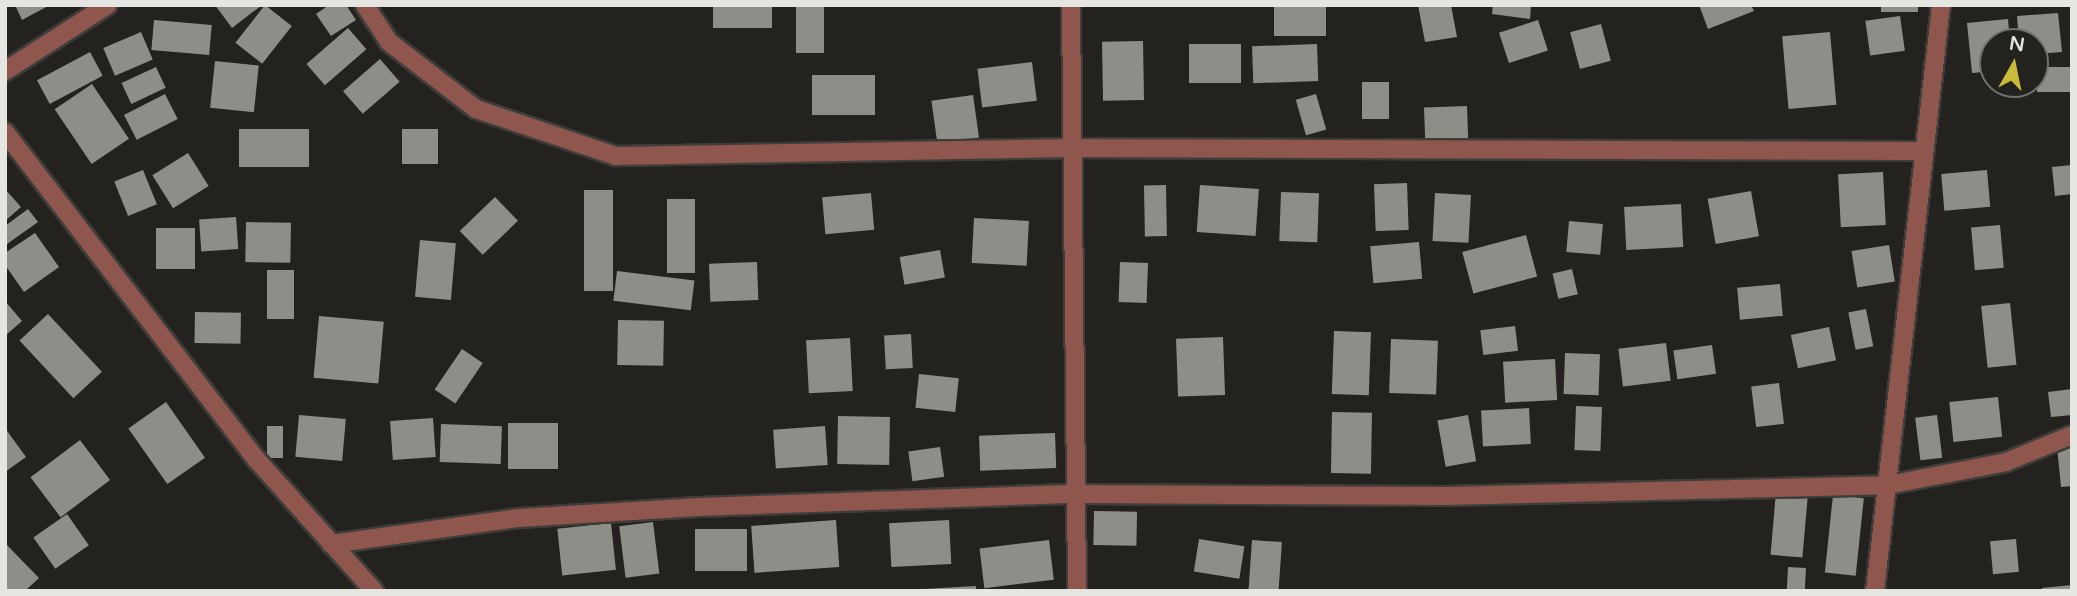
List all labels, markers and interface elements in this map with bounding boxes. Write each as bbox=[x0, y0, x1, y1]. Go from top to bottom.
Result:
north arrow bbox=[1979, 28, 2049, 98]
text: N bbox=[2008, 32, 2026, 56]

